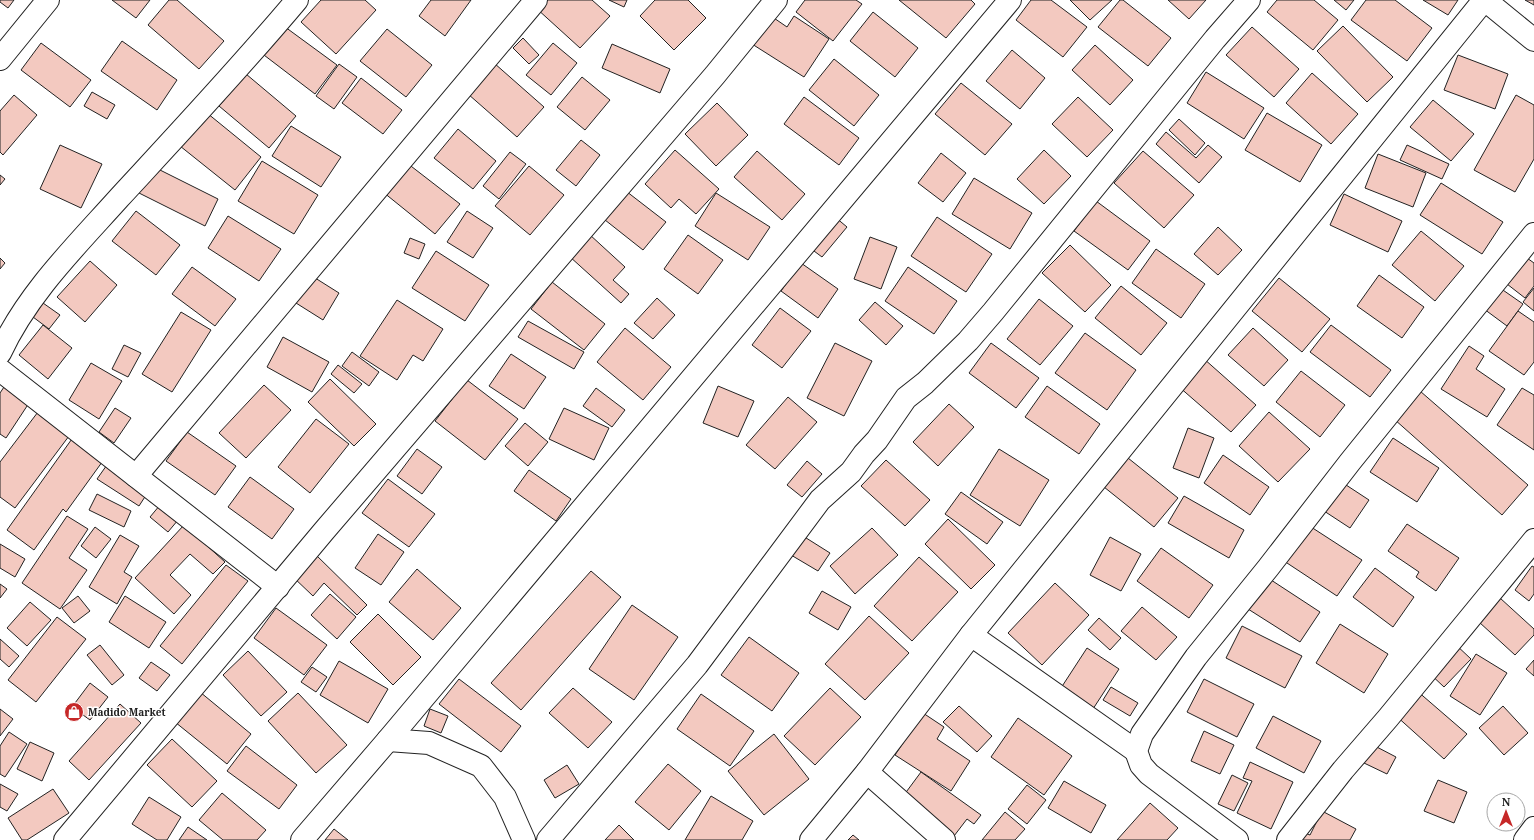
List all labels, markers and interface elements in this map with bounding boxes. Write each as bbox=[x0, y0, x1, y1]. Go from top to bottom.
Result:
shop icon: Madido Market bbox=[63, 701, 85, 723]
place label: Madido Market bbox=[88, 705, 165, 719]
north arrow bbox=[1486, 792, 1526, 832]
text: N bbox=[1502, 794, 1511, 809]

